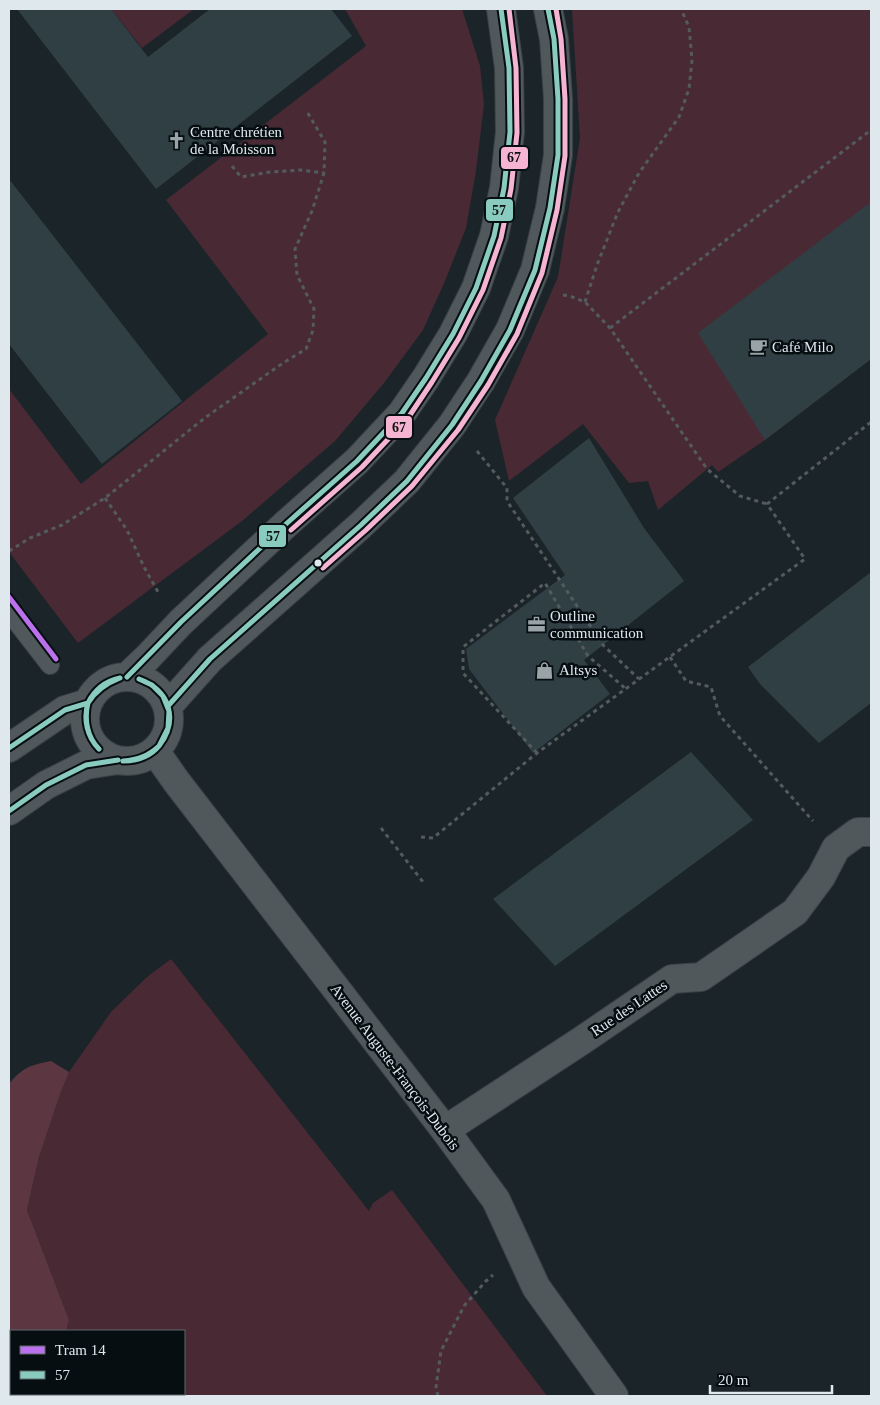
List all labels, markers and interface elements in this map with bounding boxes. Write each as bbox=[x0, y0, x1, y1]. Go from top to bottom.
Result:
place label: Centre chrétien de la Moisson bbox=[190, 124, 283, 157]
church icon: Centre chrétien de la Moisson bbox=[166, 131, 186, 151]
line badge: 67 bbox=[500, 146, 529, 170]
text: 67 bbox=[507, 150, 521, 165]
line badge: 57 bbox=[485, 198, 514, 222]
text: 57 bbox=[492, 203, 506, 218]
cafe icon: Café Milo bbox=[748, 337, 768, 357]
place label: Café Milo bbox=[772, 339, 833, 355]
line badge: 67 bbox=[385, 415, 413, 439]
text: 67 bbox=[392, 420, 406, 435]
line badge: 57 bbox=[258, 524, 287, 548]
text: 57 bbox=[266, 529, 280, 544]
unlabelled marker bbox=[313, 558, 323, 568]
place label: Outline communication bbox=[550, 608, 644, 641]
office icon: Outline communication bbox=[526, 615, 546, 635]
shop icon: Altsys bbox=[535, 660, 555, 680]
place label: Altsys bbox=[559, 662, 598, 678]
street label: Rue des Lattes bbox=[588, 977, 670, 1039]
street label: Avenue Auguste-François-Dubois bbox=[327, 981, 463, 1153]
legend bbox=[10, 1330, 185, 1395]
text: Tram 14 bbox=[55, 1342, 106, 1358]
scale bar bbox=[710, 1362, 832, 1394]
text: 57 bbox=[55, 1367, 71, 1383]
text: 20 m bbox=[718, 1372, 749, 1388]

